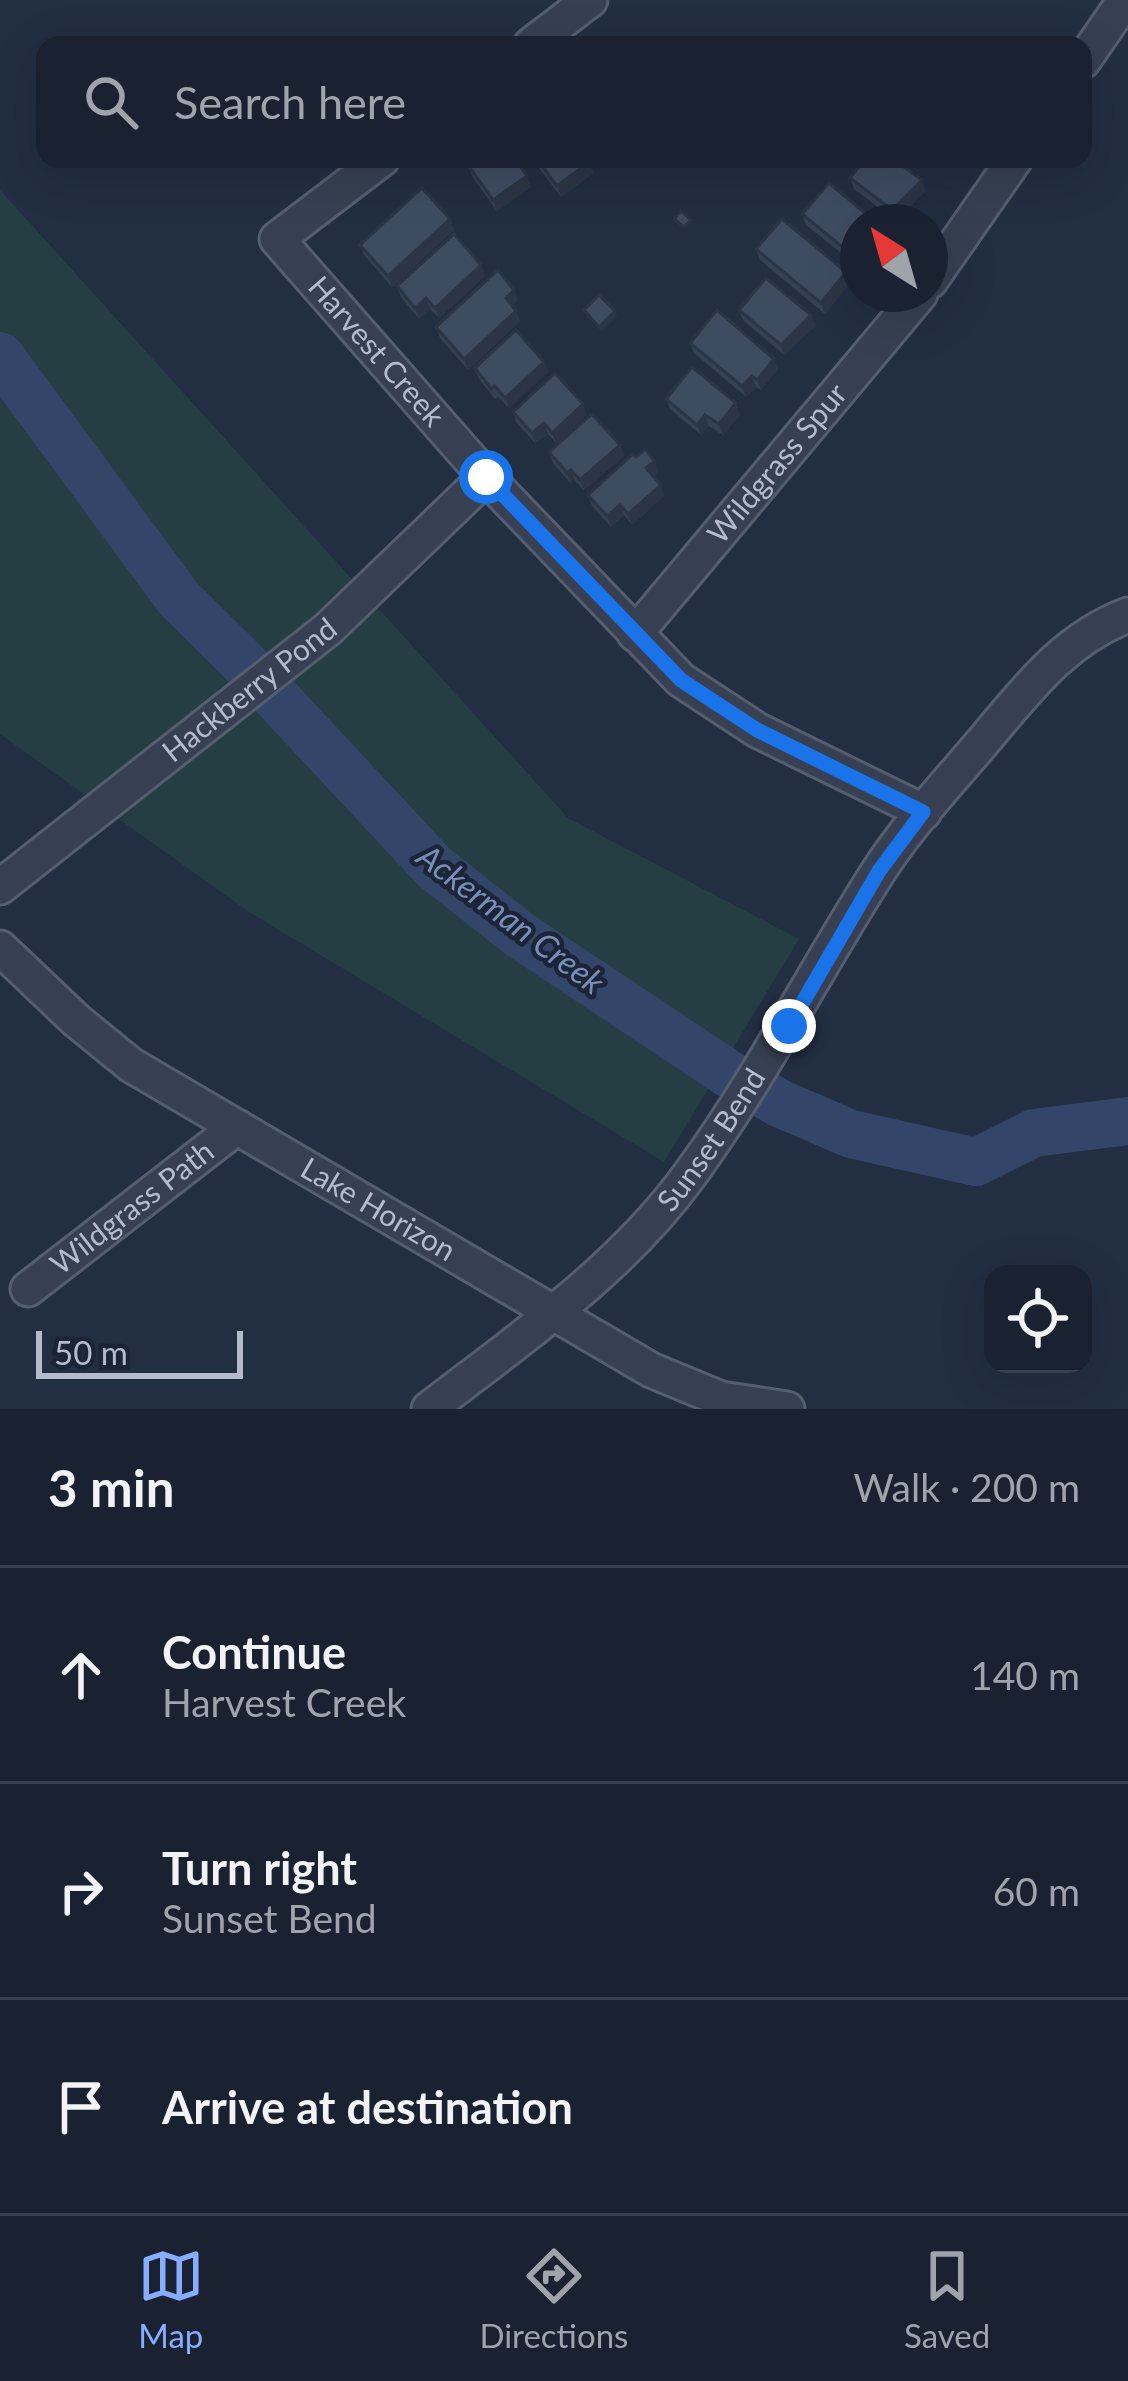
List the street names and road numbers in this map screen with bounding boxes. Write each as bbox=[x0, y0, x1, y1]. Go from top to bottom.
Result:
street label: Harvest Creek bbox=[302, 268, 453, 433]
street label: Wildgrass Spur bbox=[699, 375, 853, 550]
street label: Hackberry Pond bbox=[154, 609, 343, 768]
street label: Sunset Bend bbox=[649, 1061, 772, 1218]
street label: Wildgrass Path bbox=[42, 1132, 220, 1281]
street label: Lake Horizon bbox=[295, 1149, 463, 1267]

